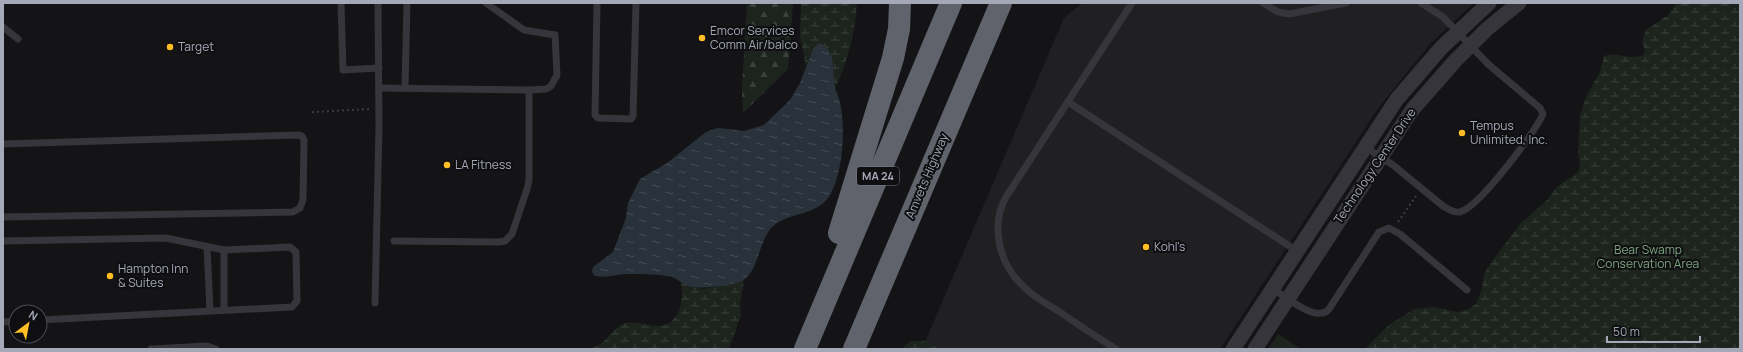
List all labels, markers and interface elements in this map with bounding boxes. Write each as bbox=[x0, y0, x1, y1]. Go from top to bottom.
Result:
place label: Emcor Services Comm Air/balco bbox=[710, 22, 798, 53]
marker: Emcor Services Comm Air/balco bbox=[697, 33, 707, 43]
place label: Target bbox=[178, 38, 214, 55]
marker: Target bbox=[165, 42, 175, 52]
street label: Technology Center Drive bbox=[1330, 105, 1420, 227]
place label: Tempus Unlimited, Inc. bbox=[1470, 117, 1548, 148]
marker: Tempus Unlimited, Inc. bbox=[1457, 128, 1467, 138]
street label: Amvets Highway bbox=[901, 130, 952, 221]
place label: LA Fitness bbox=[455, 156, 511, 173]
marker: LA Fitness bbox=[442, 160, 452, 170]
road number: MA 24 bbox=[857, 167, 899, 185]
place label: Kohl's bbox=[1154, 238, 1185, 255]
park label: Bear Swamp Conservation Area bbox=[1597, 241, 1699, 272]
marker: Kohl's bbox=[1141, 242, 1151, 252]
place label: Hampton Inn & Suites bbox=[118, 260, 188, 291]
marker: Hampton Inn & Suites bbox=[105, 271, 115, 281]
north arrow bbox=[8, 304, 48, 344]
text: N bbox=[26, 307, 41, 324]
scale bar bbox=[1607, 318, 1700, 344]
text: 50 m bbox=[1613, 323, 1640, 340]

